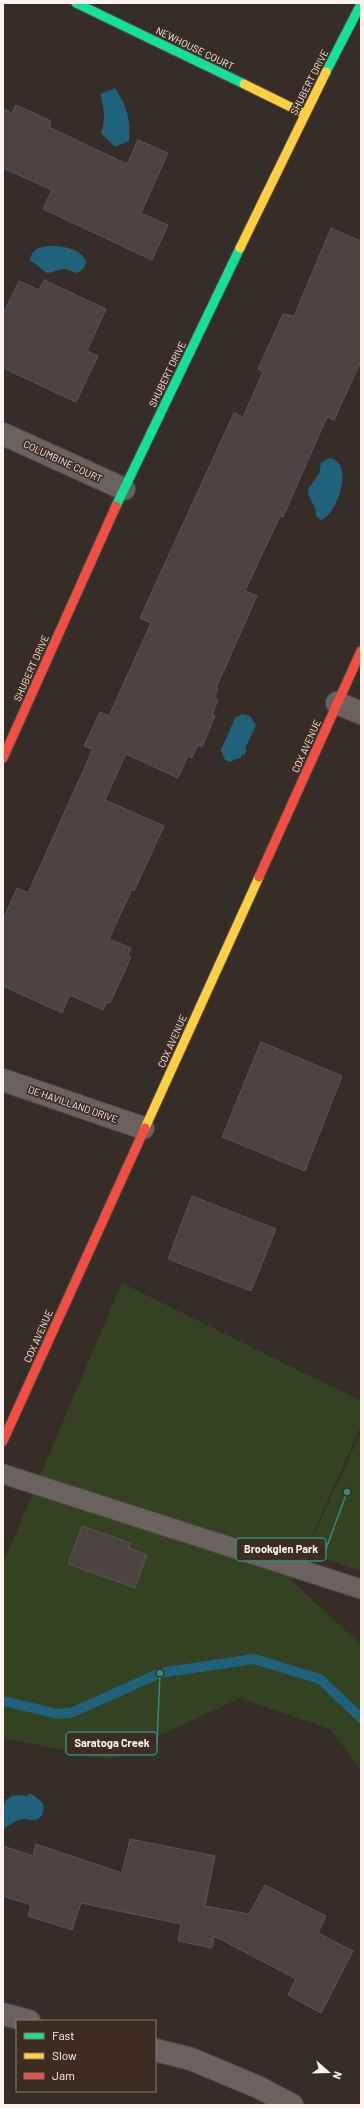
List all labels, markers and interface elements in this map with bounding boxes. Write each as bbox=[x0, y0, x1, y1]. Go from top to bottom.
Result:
street label: NEWHOUSE COURT bbox=[154, 24, 236, 72]
street label: SHUBERT DRIVE bbox=[287, 47, 331, 117]
street label: SHUBERT DRIVE bbox=[146, 339, 188, 409]
street label: COLUMBINE COURT bbox=[22, 437, 105, 485]
street label: SHUBERT DRIVE bbox=[11, 633, 51, 703]
street label: COX AVENUE bbox=[289, 718, 323, 774]
street label: COX AVENUE bbox=[155, 1013, 189, 1069]
street label: DE HAVILLAND DRIVE bbox=[26, 1083, 120, 1125]
street label: COX AVENUE bbox=[21, 1308, 55, 1364]
callout: Brookglen Park bbox=[236, 1538, 326, 1561]
text: Brookglen Park bbox=[244, 1542, 318, 1555]
callout: Saratoga Creek bbox=[66, 1732, 157, 1755]
text: Saratoga Creek bbox=[74, 1736, 150, 1749]
legend bbox=[16, 2020, 156, 2092]
text: Fast bbox=[52, 2028, 75, 2042]
text: Slow bbox=[52, 2048, 77, 2062]
north arrow bbox=[308, 2052, 348, 2092]
text: Jam bbox=[52, 2068, 75, 2082]
text: N bbox=[331, 2070, 345, 2081]

